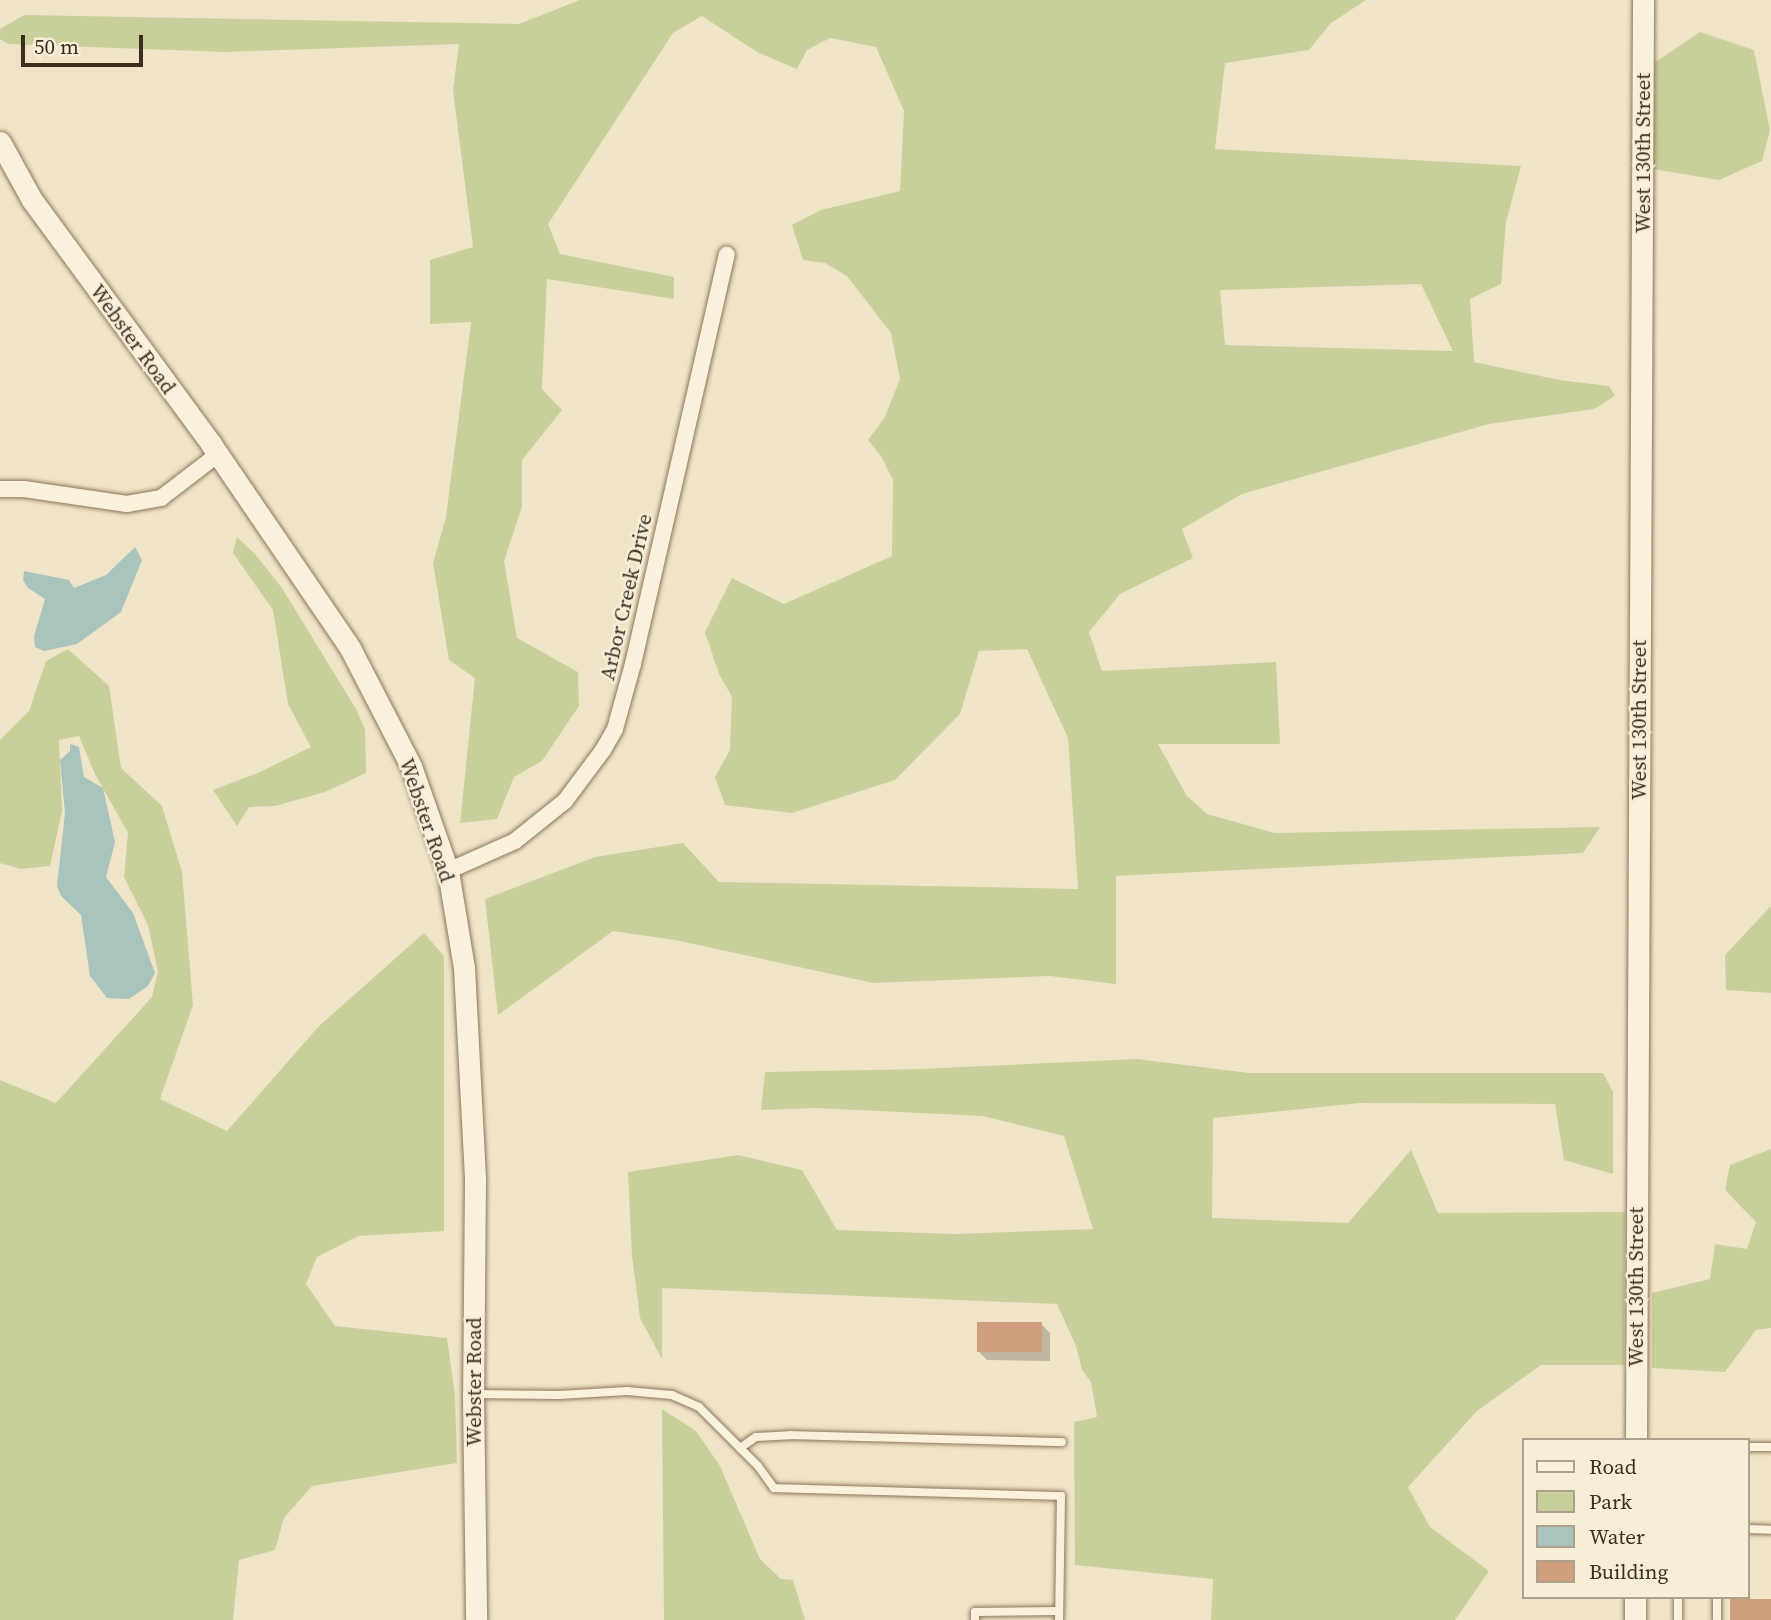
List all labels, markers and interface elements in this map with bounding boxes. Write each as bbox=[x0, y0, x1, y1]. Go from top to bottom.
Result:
scale bar bbox=[24, 21, 147, 65]
text: 50 m bbox=[34, 32, 79, 61]
street label: West 130th Street bbox=[1630, 73, 1656, 233]
street label: Webster Road bbox=[85, 279, 181, 399]
street label: Arbor Creek Drive bbox=[595, 511, 657, 683]
street label: West 130th Street bbox=[1626, 640, 1652, 800]
street label: Webster Road bbox=[394, 755, 460, 885]
street label: West 130th Street bbox=[1623, 1207, 1649, 1367]
street label: Webster Road bbox=[461, 1317, 487, 1447]
legend bbox=[1522, 1438, 1750, 1599]
text: Road bbox=[1589, 1452, 1637, 1481]
text: Park bbox=[1589, 1487, 1632, 1516]
text: Water bbox=[1589, 1522, 1645, 1551]
text: Building bbox=[1589, 1557, 1668, 1586]

